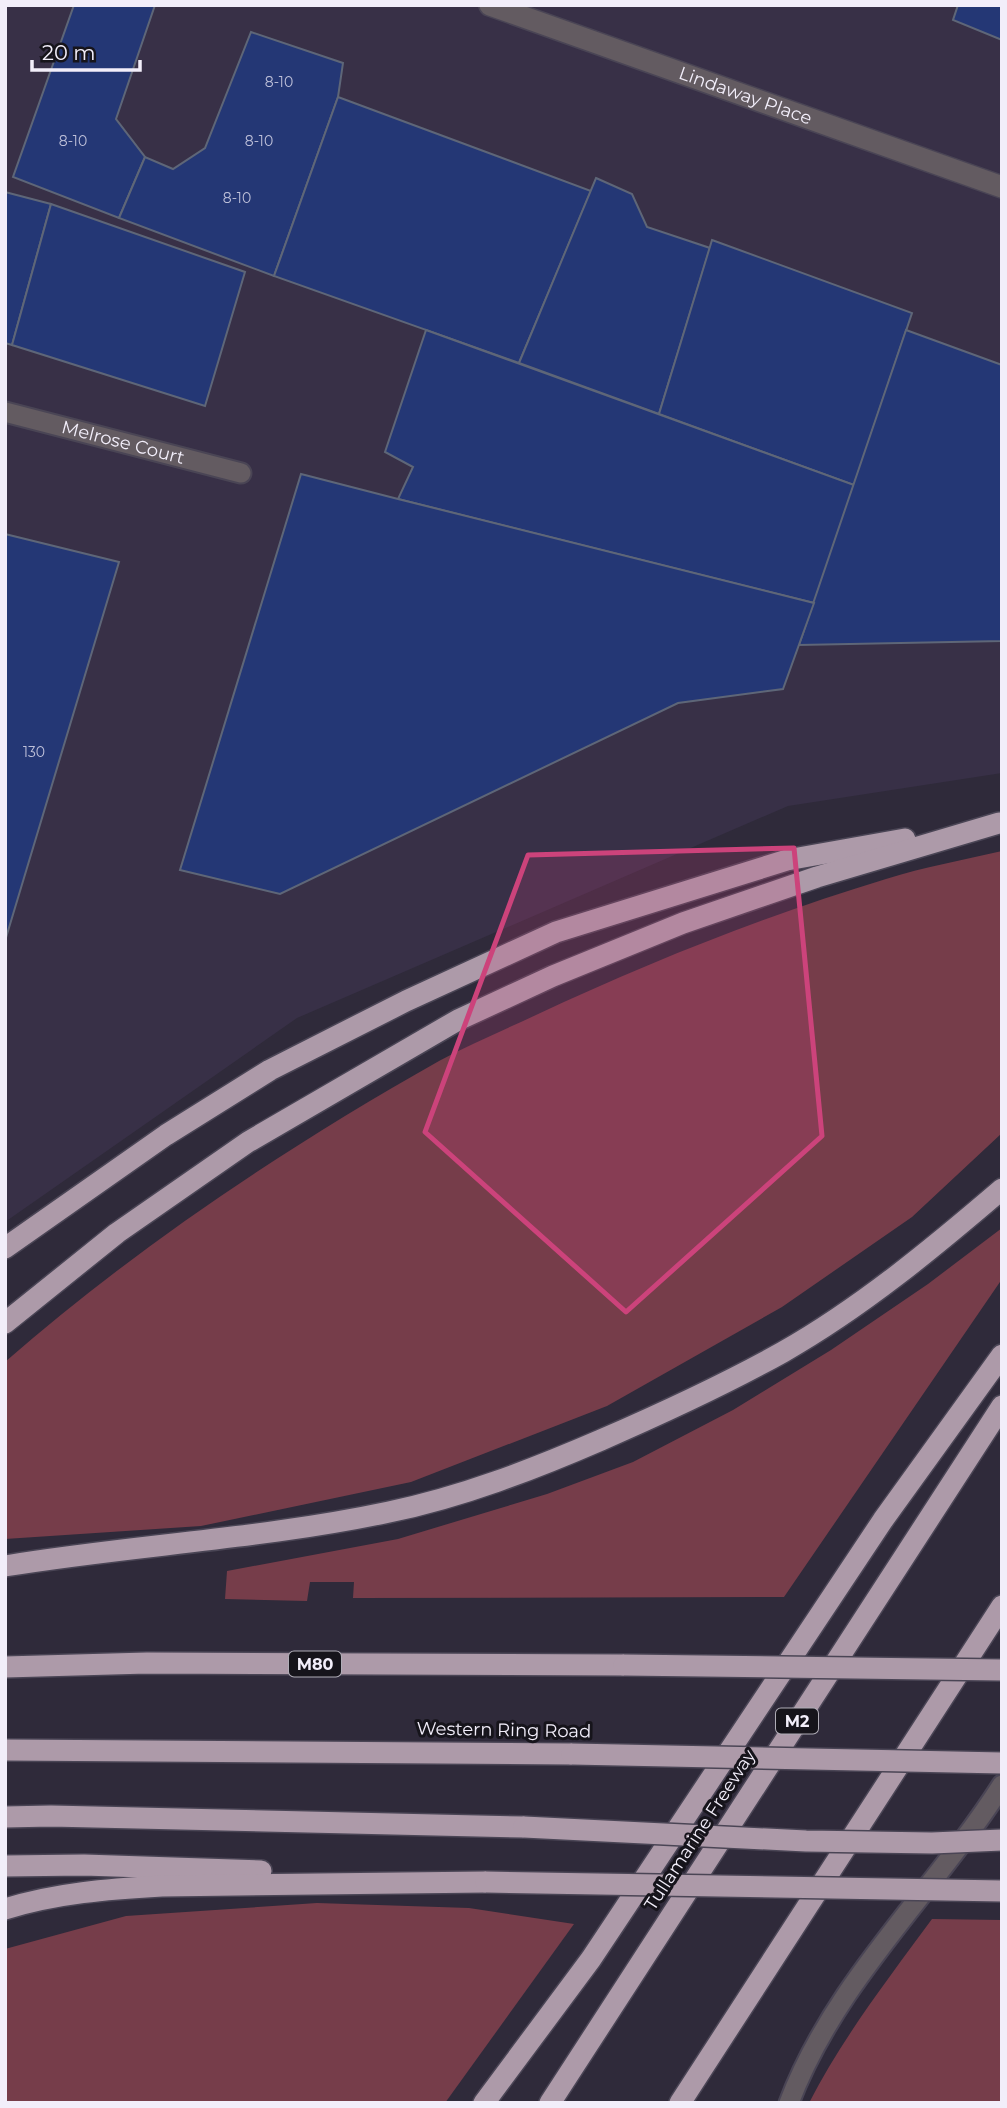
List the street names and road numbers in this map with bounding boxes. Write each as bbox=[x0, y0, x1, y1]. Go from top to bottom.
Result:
street label: Lindaway Place bbox=[676, 62, 815, 130]
street label: Melrose Court bbox=[59, 416, 187, 469]
road number: M80 bbox=[289, 1652, 341, 1676]
road number: M2 bbox=[776, 1708, 818, 1734]
street label: Western Ring Road bbox=[417, 1717, 591, 1743]
street label: Tullamarine Freeway bbox=[640, 1745, 760, 1914]

